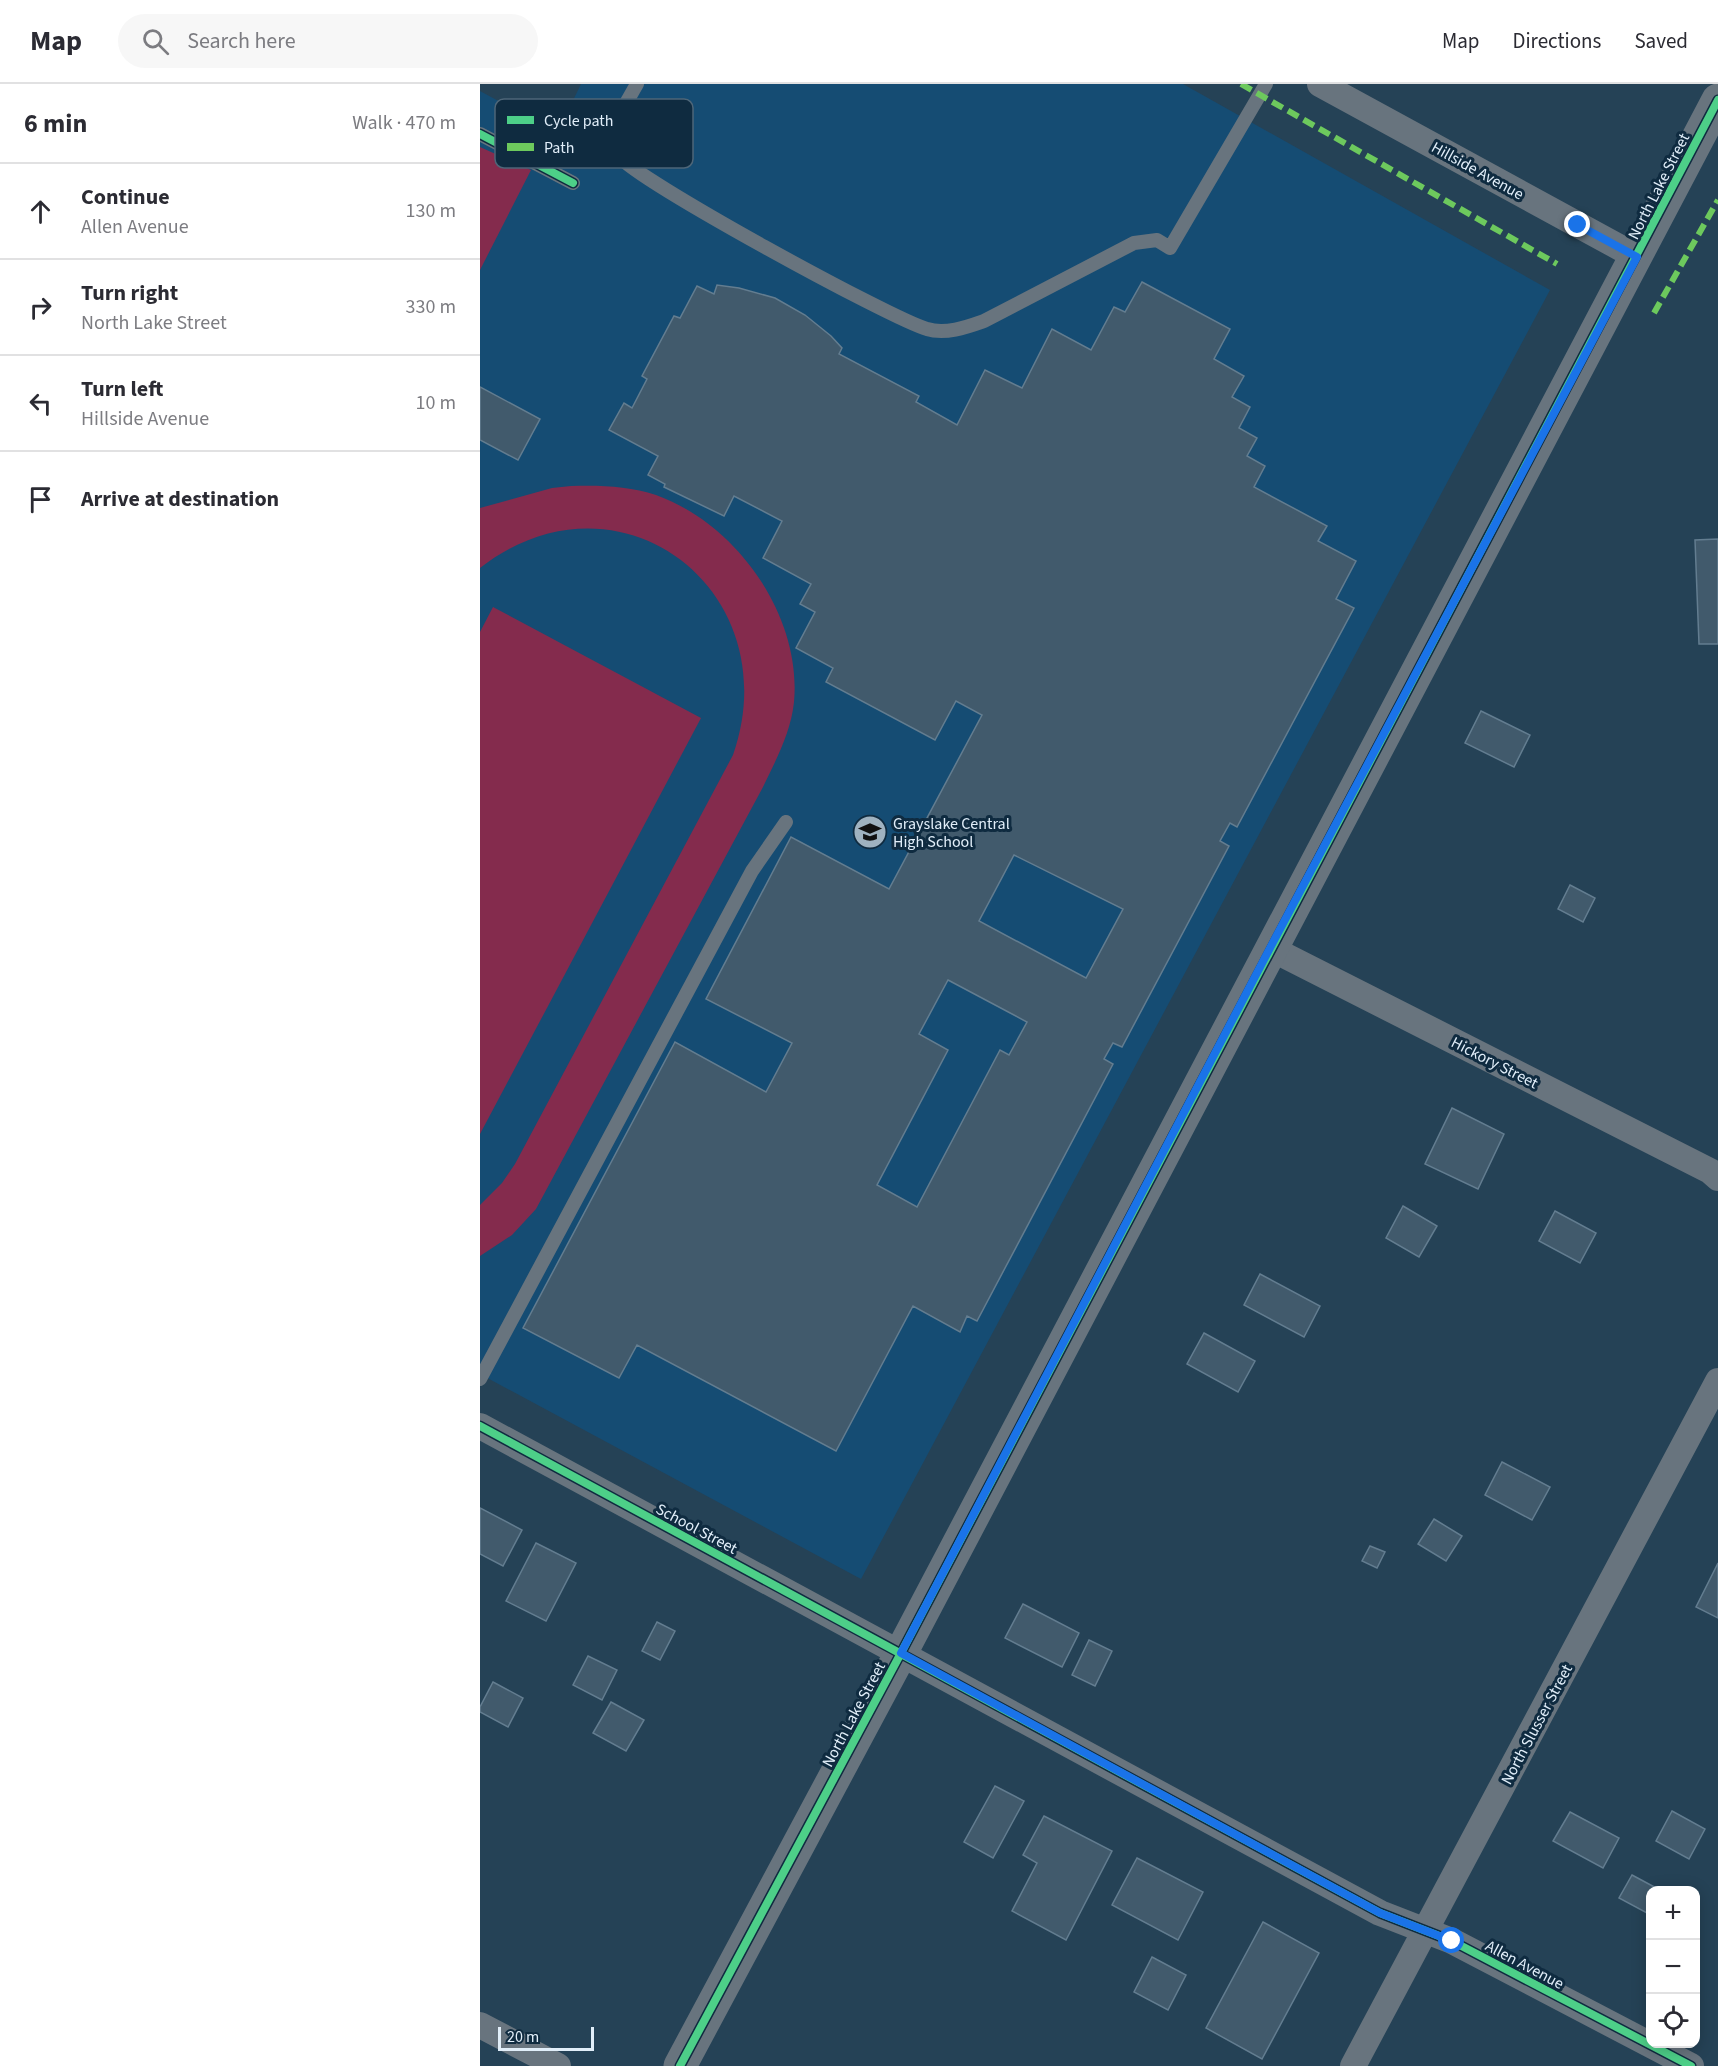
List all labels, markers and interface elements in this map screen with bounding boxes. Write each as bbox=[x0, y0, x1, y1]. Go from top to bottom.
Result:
search box bbox=[118, 14, 538, 68]
text: Map bbox=[30, 21, 82, 61]
icon: search bbox=[139, 25, 172, 58]
text: Search here bbox=[187, 25, 296, 57]
text: Map bbox=[1442, 26, 1480, 56]
text: Directions bbox=[1513, 26, 1601, 56]
text: Saved bbox=[1634, 26, 1688, 56]
legend bbox=[495, 99, 693, 168]
text: 6 min bbox=[24, 105, 87, 142]
text: Walk · 470 m bbox=[352, 109, 456, 137]
text: Cycle path bbox=[544, 110, 613, 132]
street label: North Lake Street bbox=[1623, 129, 1695, 243]
street label: Hillside Avenue bbox=[1427, 136, 1528, 205]
text: Path bbox=[544, 137, 574, 159]
text: Continue bbox=[81, 181, 170, 213]
icon: ahead bbox=[24, 195, 57, 228]
text: 130 m bbox=[406, 197, 456, 225]
route end bbox=[1564, 211, 1590, 237]
text: Allen Avenue bbox=[81, 213, 189, 241]
text: Turn right bbox=[81, 277, 178, 309]
icon: right bbox=[24, 291, 57, 324]
text: 330 m bbox=[406, 293, 456, 321]
text: North Lake Street bbox=[81, 309, 227, 337]
text: Turn left bbox=[81, 373, 163, 405]
icon: left bbox=[24, 387, 57, 420]
text: 10 m bbox=[416, 389, 456, 417]
text: Hillside Avenue bbox=[81, 405, 209, 433]
icon: arrive bbox=[24, 483, 57, 516]
text: Arrive at destination bbox=[81, 483, 279, 515]
place label: Grayslake Central High School bbox=[893, 813, 1010, 853]
school or university icon: Grayslake Central High School bbox=[852, 814, 888, 850]
street label: Hickory Street bbox=[1447, 1032, 1542, 1094]
street label: School Street bbox=[652, 1498, 742, 1560]
street label: North Lake Street bbox=[817, 1657, 891, 1771]
street label: North Slusser Street bbox=[1496, 1660, 1578, 1789]
map controls bbox=[1646, 1886, 1700, 2048]
button: + bbox=[1646, 1886, 1700, 1940]
route start bbox=[1438, 1927, 1464, 1953]
street label: Allen Avenue bbox=[1481, 1935, 1568, 1995]
button: − bbox=[1646, 1940, 1700, 1994]
button: locate bbox=[1646, 1994, 1700, 2048]
scale bar bbox=[498, 2024, 594, 2052]
text: 20 m bbox=[507, 2026, 539, 2048]

